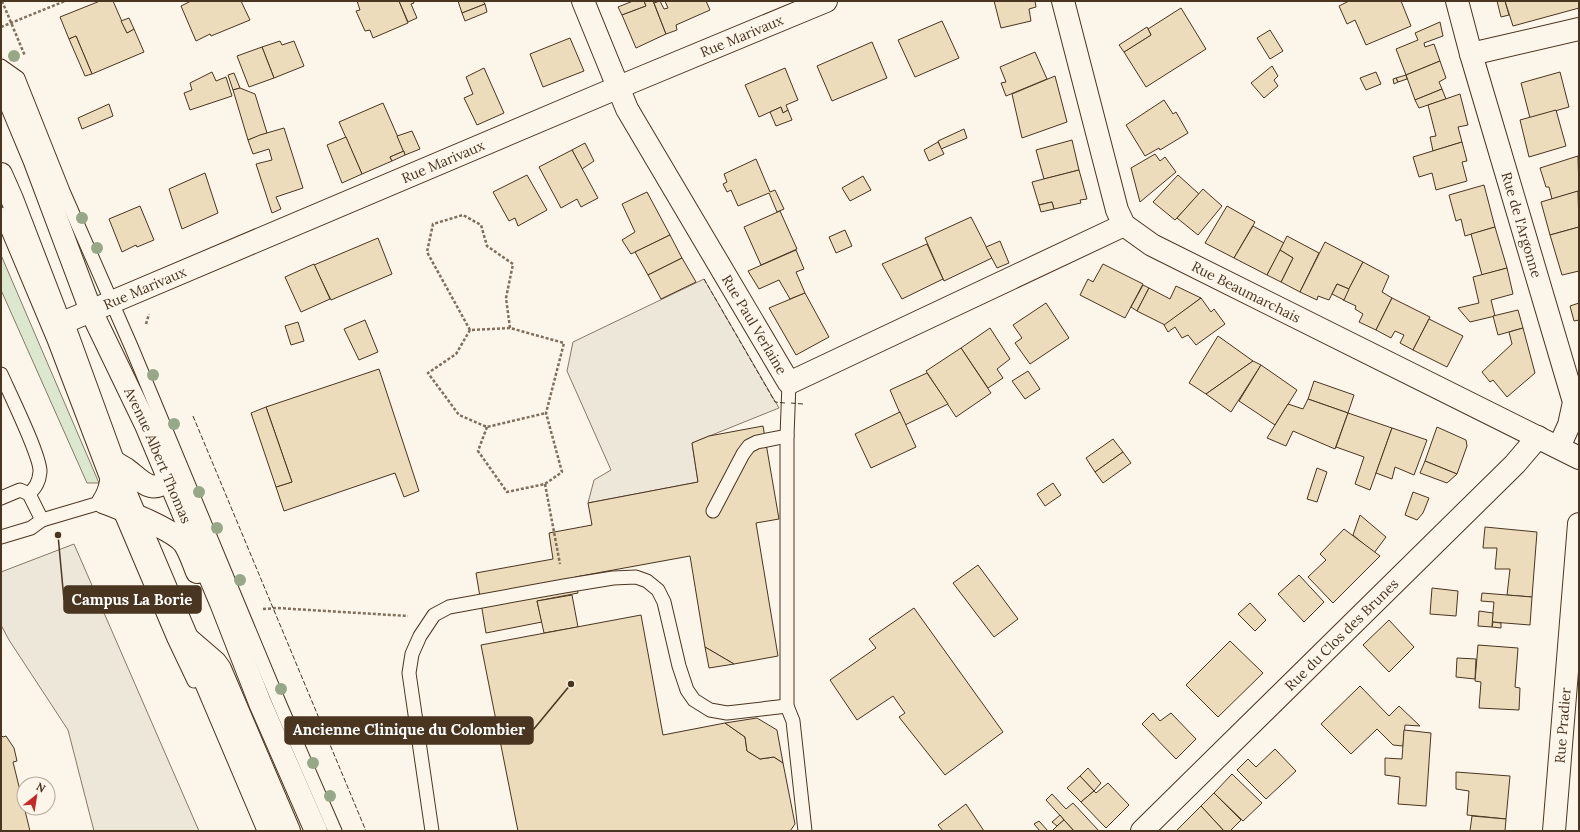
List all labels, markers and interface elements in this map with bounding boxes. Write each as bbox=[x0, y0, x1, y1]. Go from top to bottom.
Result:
street label: Rue Marivaux bbox=[697, 11, 786, 61]
street label: Rue Marivaux bbox=[399, 136, 488, 187]
street label: Rue de l'Argonne bbox=[1497, 170, 1546, 280]
street label: Rue Beaumarchais bbox=[1189, 257, 1304, 327]
street label: Rue Marivaux bbox=[100, 262, 189, 314]
street label: Rue Paul Verlaine bbox=[718, 271, 791, 378]
street label: Avenue Albert Thomas bbox=[120, 383, 195, 526]
street label: Rue du Clos des Brunes bbox=[1281, 575, 1402, 695]
callout: Campus La Borie bbox=[64, 586, 201, 613]
text: Campus La Borie bbox=[72, 590, 192, 609]
street label: Rue Pradier bbox=[1551, 687, 1575, 764]
callout: Ancienne Clinique du Colombier bbox=[285, 717, 533, 744]
text: Ancienne Clinique du Colombier bbox=[293, 720, 526, 739]
north arrow bbox=[16, 776, 56, 816]
text: N bbox=[34, 779, 49, 796]

